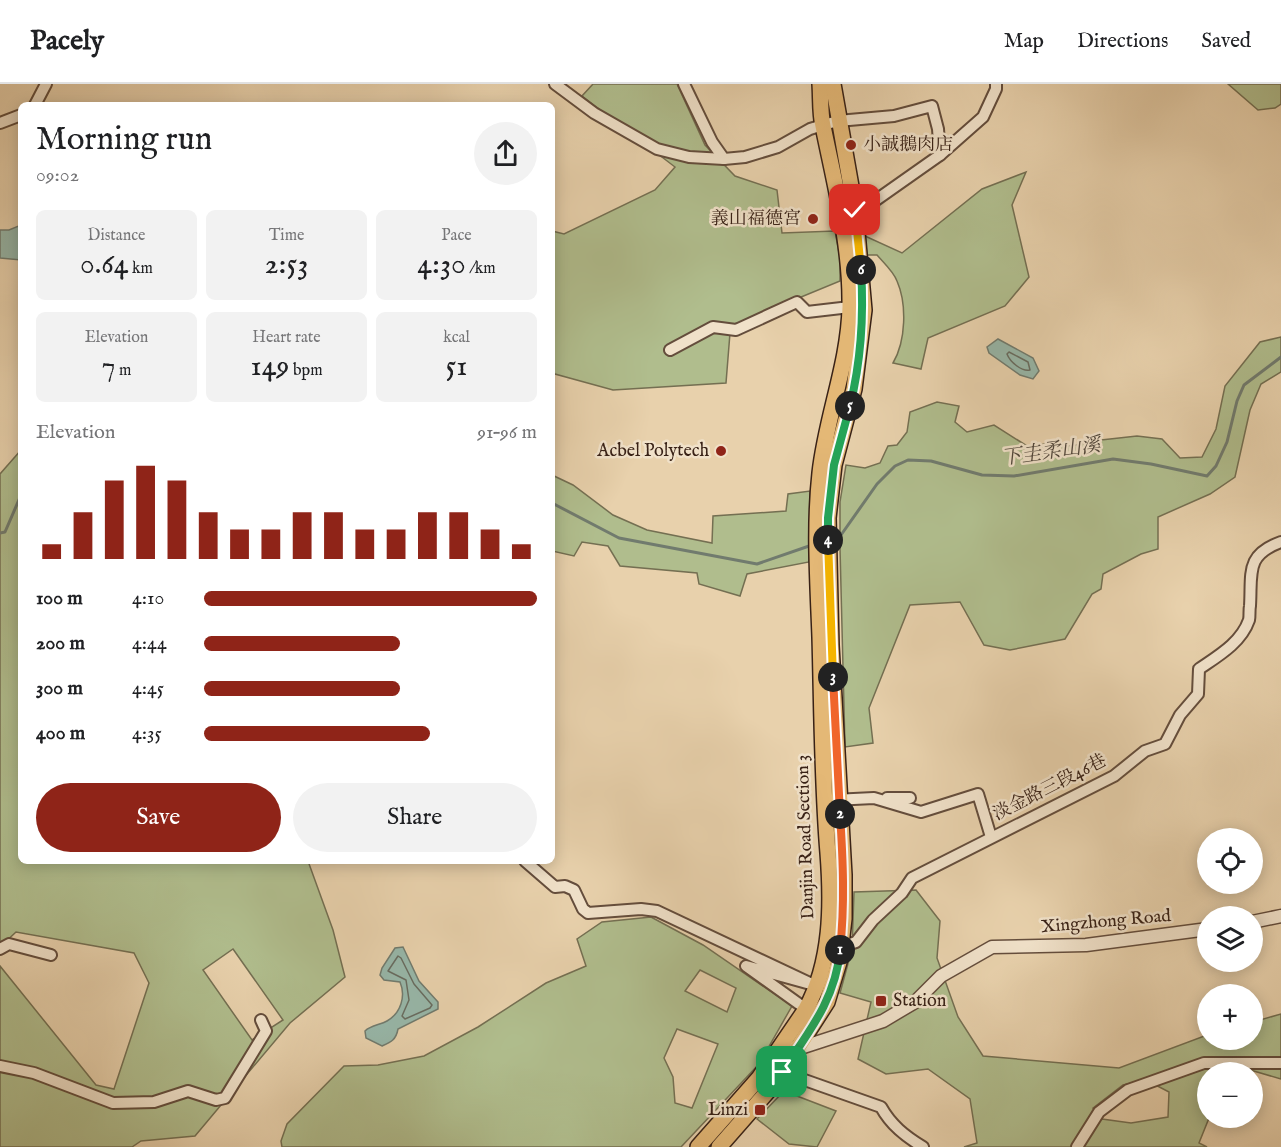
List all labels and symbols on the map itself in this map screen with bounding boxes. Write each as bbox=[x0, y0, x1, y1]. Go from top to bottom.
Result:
place label: 小誠鵝肉店 bbox=[863, 134, 953, 157]
marker: 小誠鵝肉店 bbox=[844, 138, 858, 152]
pin bbox=[829, 184, 880, 235]
place label: 義山福德宮 bbox=[711, 208, 801, 231]
marker: 義山福德宮 bbox=[806, 212, 820, 226]
pin: 6 bbox=[846, 255, 876, 285]
pin: 5 bbox=[835, 391, 865, 421]
water label: 下圭柔山溪 bbox=[1000, 432, 1104, 471]
place label: Acbel Polytech bbox=[596, 440, 709, 463]
marker: Acbel Polytech bbox=[714, 444, 728, 458]
pin: 4 bbox=[813, 525, 843, 555]
pin: 3 bbox=[818, 662, 848, 692]
street label: 淡金路三段46巷 bbox=[989, 750, 1111, 826]
street label: Danjin Road Section 3 bbox=[792, 754, 820, 920]
pin: 2 bbox=[825, 799, 855, 829]
street label: Xingzhong Road bbox=[1040, 905, 1172, 939]
pin: 1 bbox=[825, 935, 855, 965]
place label: Station bbox=[893, 990, 947, 1013]
marker: Station bbox=[874, 994, 888, 1008]
pin bbox=[756, 1046, 807, 1097]
place label: Linzi bbox=[708, 1099, 748, 1122]
marker: Linzi bbox=[753, 1103, 767, 1117]

